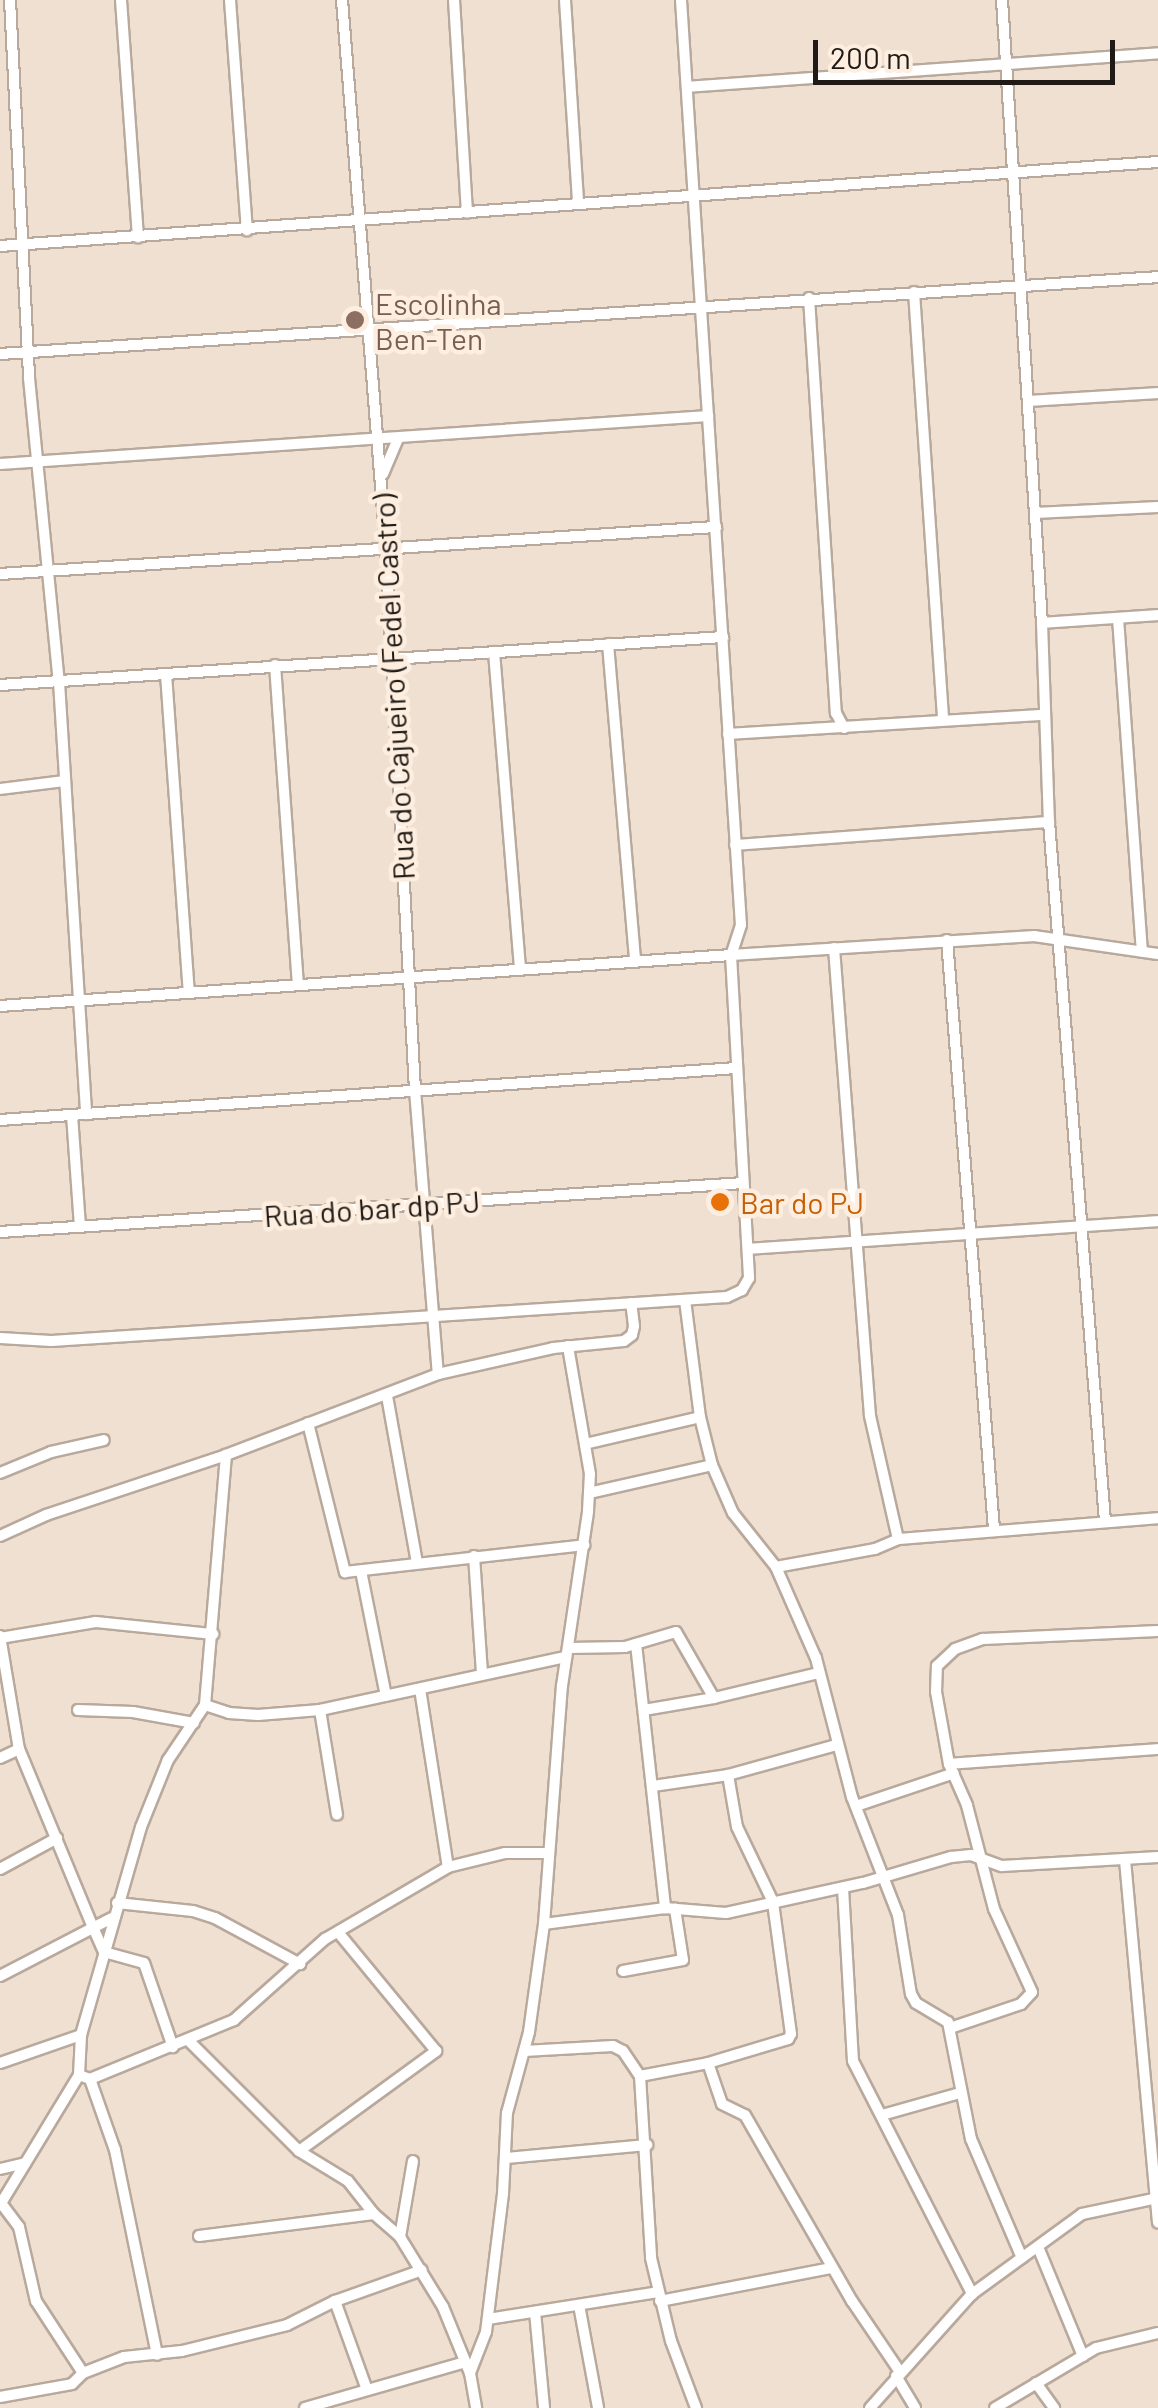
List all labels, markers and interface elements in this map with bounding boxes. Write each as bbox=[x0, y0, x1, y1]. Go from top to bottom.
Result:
scale bar bbox=[818, 20, 1120, 82]
text: 200 m bbox=[830, 39, 911, 75]
place label: Escolinha Ben-Ten bbox=[375, 285, 502, 356]
marker: Escolinha Ben-Ten bbox=[344, 309, 366, 331]
street label: Rua do Cajueiro (Fedel Castro) bbox=[365, 493, 421, 881]
street label: Rua do bar dp PJ bbox=[263, 1182, 481, 1234]
place label: Bar do PJ bbox=[740, 1184, 864, 1220]
marker: Bar do PJ bbox=[709, 1191, 731, 1213]

